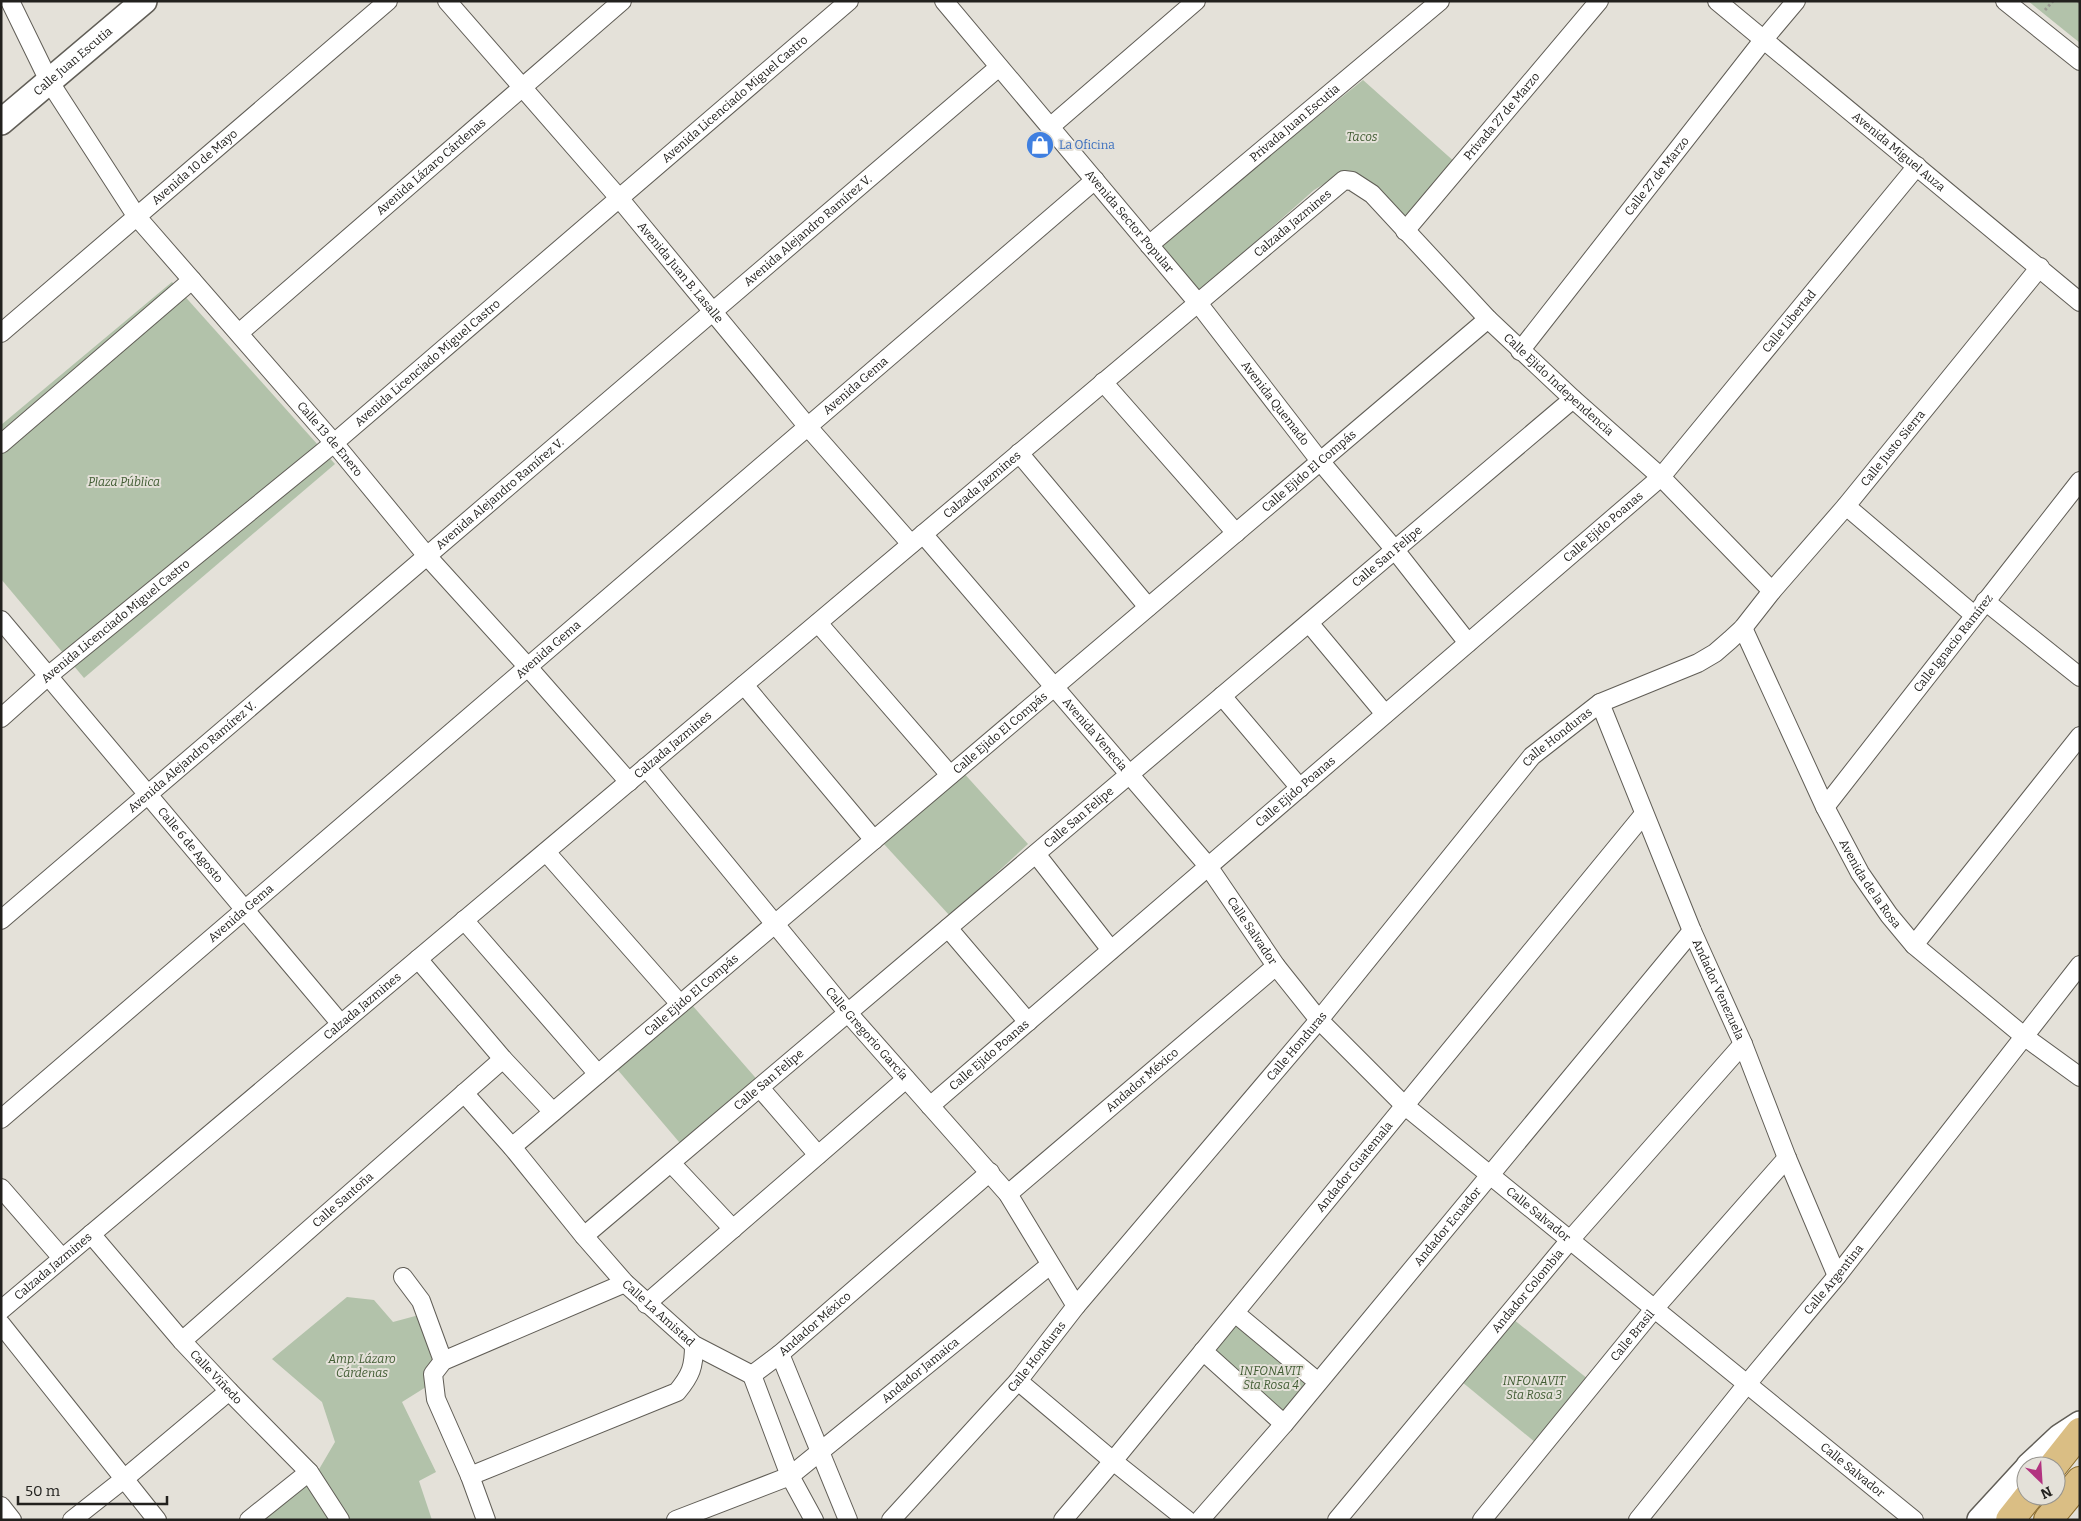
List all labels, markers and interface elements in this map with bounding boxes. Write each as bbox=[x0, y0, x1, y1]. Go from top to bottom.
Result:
street label: Calle Juan Escutia bbox=[31, 24, 115, 98]
street label: Avenida Licenciado Miguel Castro bbox=[659, 33, 810, 165]
street label: Privada 27 de Marzo bbox=[1461, 70, 1543, 163]
street label: Privada Juan Escutia bbox=[1247, 81, 1343, 165]
street label: Avenida Miguel Auza bbox=[1849, 109, 1948, 194]
street label: Avenida Lázaro Cárdenas bbox=[373, 115, 489, 218]
street label: Avenida 10 de Mayo bbox=[149, 126, 240, 208]
shop icon: La Oficina bbox=[1025, 130, 1055, 160]
park label: Tacos bbox=[1346, 130, 1378, 144]
street label: Calle 27 de Marzo bbox=[1622, 134, 1692, 218]
place label: La Oficina bbox=[1059, 138, 1115, 152]
street label: Avenida Sector Popular bbox=[1082, 167, 1177, 276]
street label: Avenida Alejandro Ramírez V. bbox=[741, 172, 874, 289]
street label: Calzada Jazmines bbox=[1251, 187, 1334, 260]
street label: Avenida Juan B. Lasalle bbox=[635, 219, 726, 326]
street label: Calle Libertad bbox=[1759, 287, 1819, 355]
street label: Avenida Licenciado Miguel Castro bbox=[352, 296, 503, 429]
street label: Calle Ejido Independencia bbox=[1501, 330, 1617, 439]
street label: Avenida Gema bbox=[820, 354, 891, 417]
street label: Avenida Quemado bbox=[1238, 358, 1312, 448]
street label: Calle 13 de Enero bbox=[294, 399, 366, 479]
street label: Calle Justo Sierra bbox=[1858, 407, 1928, 489]
street label: Calle Ejido El Compás bbox=[1259, 427, 1359, 515]
street label: Avenida Alejandro Ramírez V. bbox=[433, 435, 566, 552]
street label: Calzada Jazmines bbox=[940, 448, 1024, 521]
park label: Plaza Pública bbox=[88, 475, 160, 489]
street label: Calle Ejido Poanas bbox=[1560, 488, 1646, 565]
street label: Calle San Felipe bbox=[1349, 523, 1425, 590]
street label: Avenida Licenciado Miguel Castro bbox=[38, 556, 193, 686]
street label: Calle Ignacio Ramírez bbox=[1911, 591, 1996, 695]
street label: Avenida Gema bbox=[513, 617, 584, 681]
street label: Calle Ejido El Compás bbox=[950, 689, 1050, 777]
street label: Avenida Venecia bbox=[1060, 695, 1130, 774]
street label: Avenida Alejandro Ramírez V. bbox=[125, 698, 259, 815]
street label: Calle Honduras bbox=[1519, 705, 1595, 769]
street label: Calzada Jazmines bbox=[631, 708, 715, 781]
street label: Calle Ejido Poanas bbox=[1253, 753, 1338, 830]
street label: Calle San Felipe bbox=[1041, 784, 1116, 851]
street label: Calle 6 de Agosto bbox=[155, 804, 226, 886]
street label: Avenida de la Rosa bbox=[1836, 837, 1904, 931]
street label: Avenida Gema bbox=[205, 881, 276, 945]
street label: Calle Salvador bbox=[1224, 894, 1280, 968]
street label: Andador Venezuela bbox=[1690, 937, 1747, 1042]
street label: Calle Ejido El Compás bbox=[641, 951, 741, 1039]
street label: Calzada Jazmines bbox=[321, 969, 404, 1043]
street label: Calle Gregorio García bbox=[823, 984, 911, 1083]
street label: Calle Honduras bbox=[1264, 1009, 1330, 1083]
street label: Calle Ejido Poanas bbox=[946, 1017, 1032, 1093]
street label: Andador México bbox=[1103, 1045, 1181, 1115]
street label: Calle San Felipe bbox=[731, 1046, 806, 1113]
street label: Andador Guatemala bbox=[1313, 1118, 1396, 1215]
street label: Calle Santoña bbox=[309, 1169, 376, 1230]
street label: Andador Ecuador bbox=[1411, 1184, 1485, 1269]
street label: Calle Salvador bbox=[1503, 1184, 1574, 1245]
street label: Calzada Jazmines bbox=[11, 1230, 95, 1303]
street label: Calle Argentina bbox=[1801, 1241, 1866, 1317]
street label: Andador Colombia bbox=[1489, 1246, 1567, 1335]
street label: Calle La Amistad bbox=[619, 1277, 697, 1349]
street label: Andador México bbox=[776, 1289, 854, 1359]
street label: Calle Brasil bbox=[1607, 1307, 1658, 1364]
street label: Calle Honduras bbox=[1005, 1318, 1069, 1395]
street label: Andador Jamaica bbox=[879, 1334, 962, 1406]
street label: Calle Viñedo bbox=[187, 1347, 245, 1407]
park label: Amp. Lázaro Cárdenas bbox=[327, 1352, 396, 1380]
park label: INFONAVIT Sta Rosa 4 bbox=[1240, 1364, 1304, 1392]
park label: INFONAVIT Sta Rosa 3 bbox=[1503, 1374, 1567, 1402]
street label: Calle Salvador bbox=[1818, 1440, 1888, 1501]
north arrow bbox=[2016, 1456, 2066, 1506]
scale bar bbox=[18, 1474, 166, 1506]
text: 50 m bbox=[25, 1482, 61, 1500]
text: N bbox=[2038, 1482, 2055, 1502]

